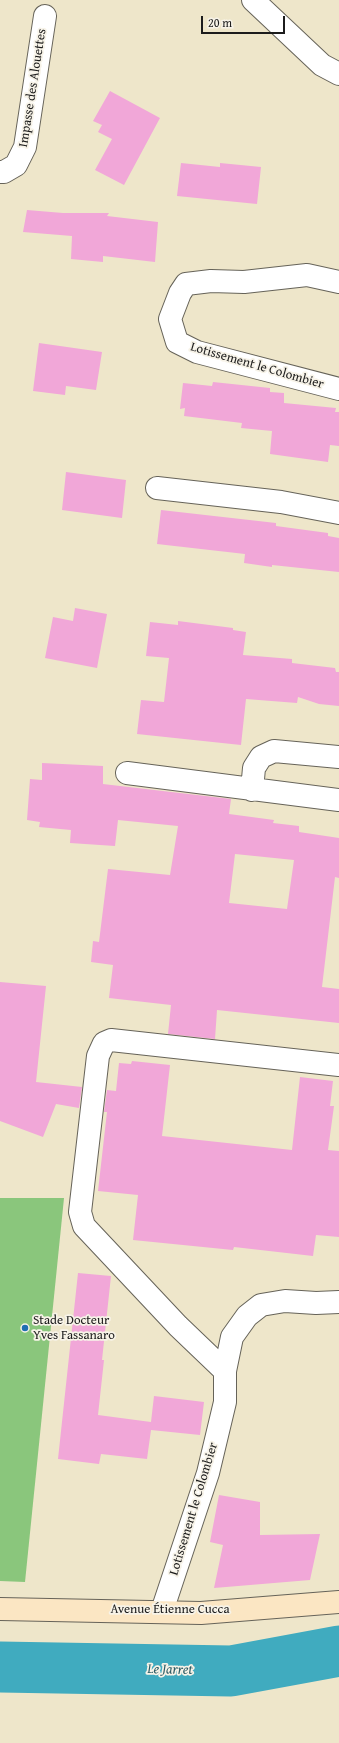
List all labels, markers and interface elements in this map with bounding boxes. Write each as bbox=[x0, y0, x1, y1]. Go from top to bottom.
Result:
scale bar bbox=[203, 8, 287, 34]
text: 20 m bbox=[208, 14, 232, 31]
street label: Impasse des Alouettes bbox=[16, 28, 50, 148]
street label: Lotissement le Colombier bbox=[188, 339, 326, 393]
place label: Stade Docteur Yves Fassanaro bbox=[33, 1313, 115, 1344]
marker: Stade Docteur Yves Fassanaro bbox=[20, 1323, 30, 1333]
street label: Lotissement le Colombier bbox=[166, 1441, 222, 1577]
street label: Avenue Étienne Cucca bbox=[110, 1602, 230, 1618]
water label: Le Jarret bbox=[147, 1661, 193, 1679]

